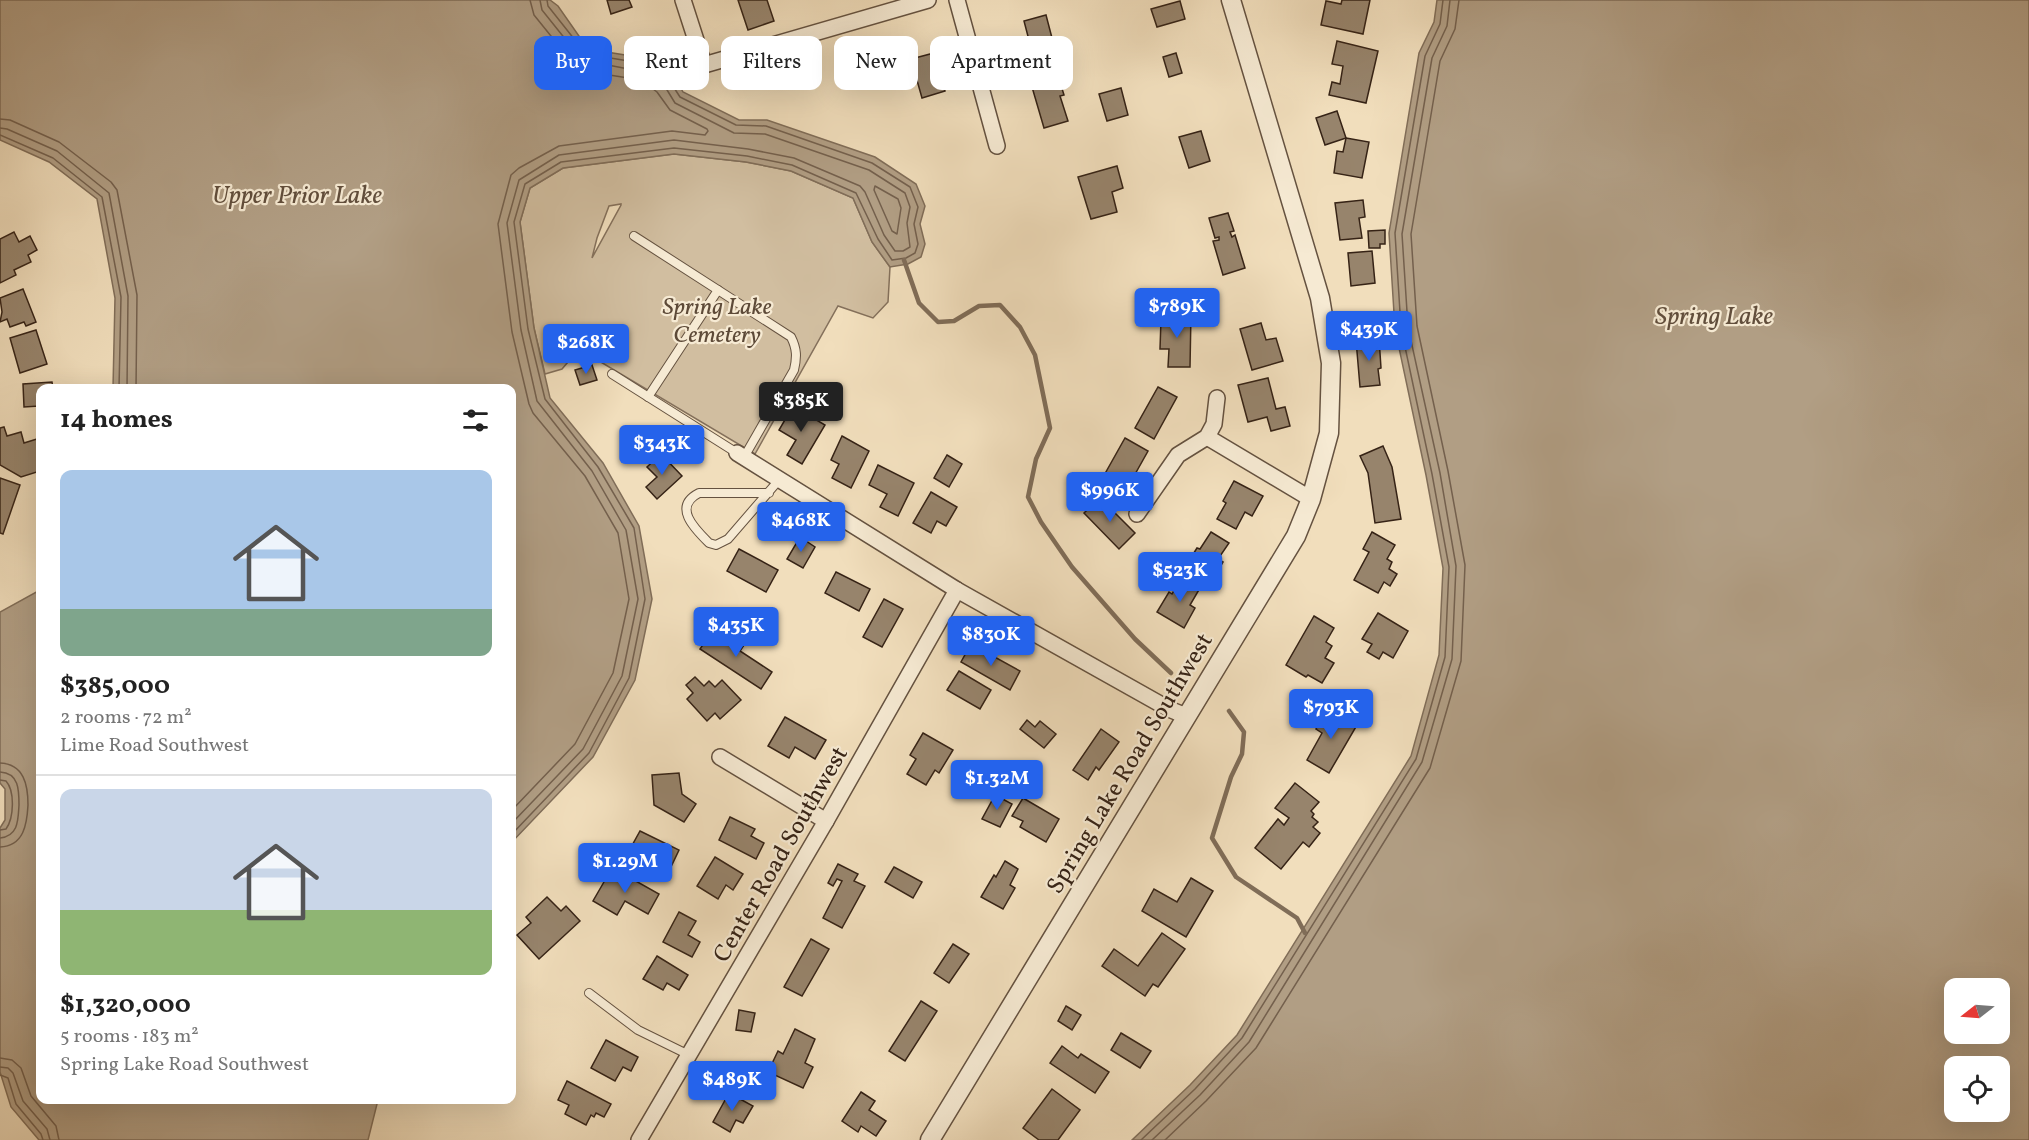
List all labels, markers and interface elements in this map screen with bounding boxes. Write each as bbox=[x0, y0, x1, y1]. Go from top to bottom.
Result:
chip: Buy bbox=[534, 36, 612, 90]
chip: Rent bbox=[624, 36, 709, 90]
chip: Filters bbox=[721, 36, 822, 90]
chip: New bbox=[834, 36, 918, 90]
chip: Apartment bbox=[930, 36, 1073, 90]
water label: Upper Prior Lake bbox=[212, 178, 382, 214]
pin: $789K bbox=[1135, 288, 1219, 339]
park label: Spring Lake Cemetery bbox=[663, 291, 772, 353]
text: $789K bbox=[1149, 293, 1205, 321]
water label: Spring Lake bbox=[1655, 299, 1773, 335]
pin: $439K bbox=[1327, 311, 1411, 362]
text: $439K bbox=[1340, 316, 1398, 344]
pin: $268K bbox=[544, 324, 628, 375]
text: $268K bbox=[557, 329, 615, 357]
pin: $385K bbox=[759, 382, 843, 433]
text: $385K bbox=[773, 387, 829, 415]
text: 14 homes bbox=[60, 402, 173, 438]
icon: filters bbox=[459, 404, 492, 437]
pin: $343K bbox=[620, 425, 704, 476]
text: $343K bbox=[633, 430, 691, 458]
pin: $996K bbox=[1068, 472, 1152, 523]
text: $996K bbox=[1080, 477, 1140, 505]
pin: $468K bbox=[759, 502, 843, 553]
text: $468K bbox=[771, 507, 831, 535]
icon: home bbox=[222, 509, 330, 617]
pin: $523K bbox=[1138, 552, 1222, 603]
text: $523K bbox=[1152, 557, 1208, 585]
pin: $435K bbox=[694, 607, 778, 658]
text: $435K bbox=[708, 612, 764, 640]
pin: $830K bbox=[949, 616, 1033, 667]
text: $830K bbox=[962, 621, 1020, 649]
street label: Spring Lake Road Southwest bbox=[1039, 627, 1222, 901]
text: $385,000 bbox=[60, 668, 170, 704]
pin: $793K bbox=[1289, 689, 1373, 740]
text: $793K bbox=[1303, 694, 1359, 722]
text: 2 rooms · 72 m² bbox=[60, 704, 192, 732]
text: Lime Road Southwest bbox=[60, 732, 249, 760]
street label: Center Road Southwest bbox=[706, 741, 858, 969]
pin: $1.32M bbox=[948, 760, 1046, 811]
text: $1.32M bbox=[965, 765, 1029, 793]
icon: home bbox=[222, 828, 330, 936]
pin: $1.29M bbox=[576, 843, 674, 894]
text: $1.29M bbox=[592, 848, 658, 876]
north arrow bbox=[1944, 978, 2010, 1044]
map controls bbox=[1944, 978, 2010, 1122]
text: $1,320,000 bbox=[60, 987, 191, 1023]
text: 5 rooms · 183 m² bbox=[60, 1023, 199, 1051]
text: Spring Lake Road Southwest bbox=[60, 1051, 309, 1079]
button: locate bbox=[1944, 1056, 2010, 1122]
pin: $489K bbox=[690, 1061, 774, 1112]
text: $489K bbox=[702, 1066, 762, 1094]

